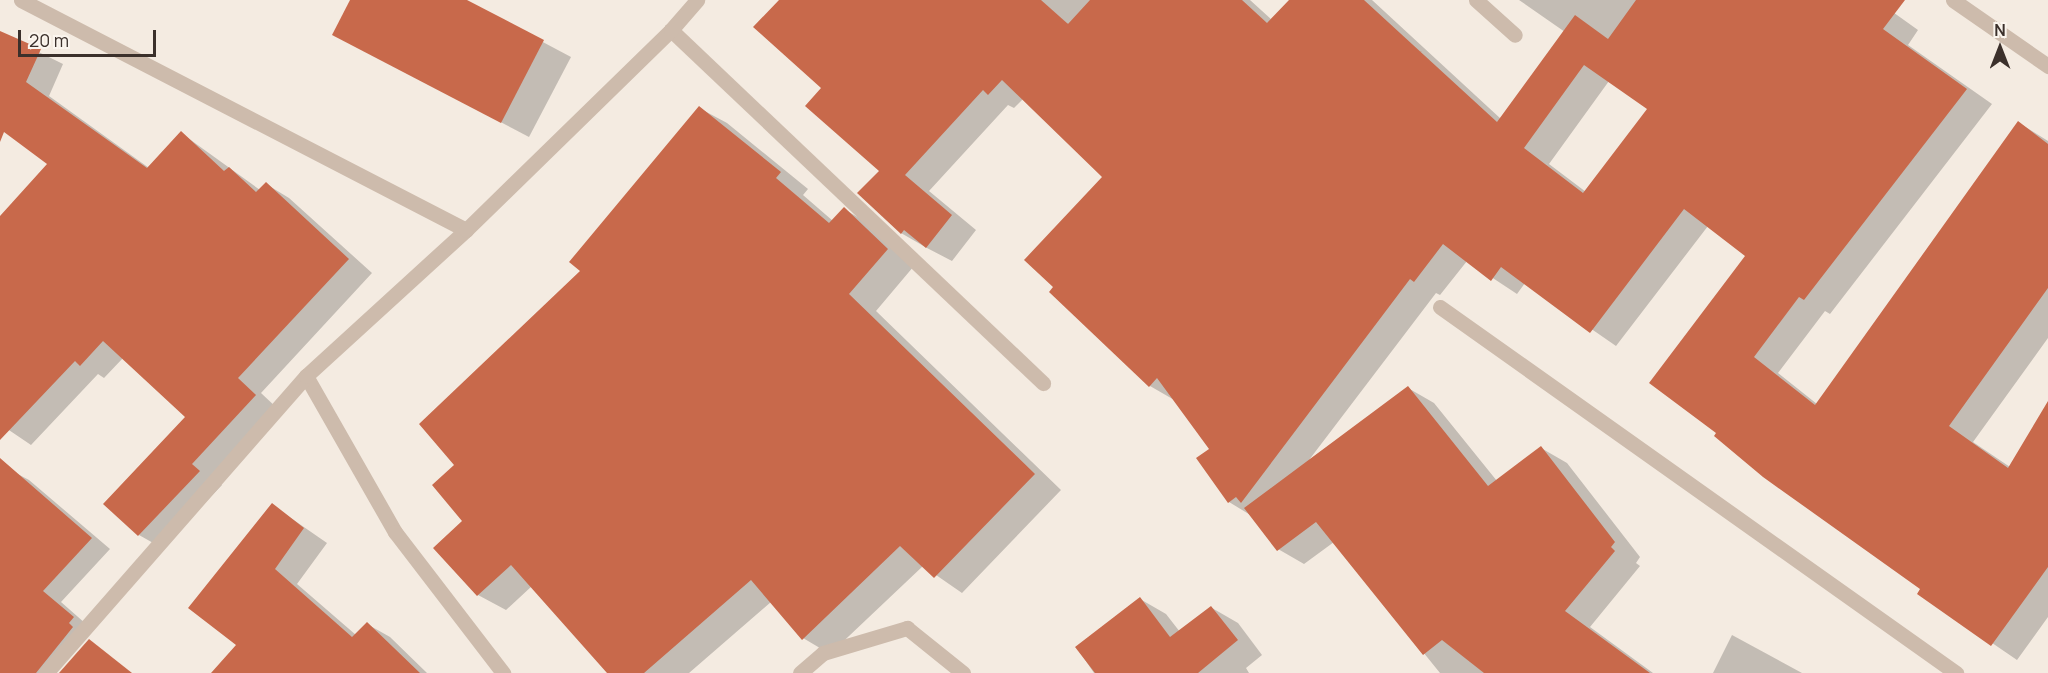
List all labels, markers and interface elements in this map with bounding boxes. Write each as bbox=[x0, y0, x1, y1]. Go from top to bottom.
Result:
scale bar bbox=[21, 18, 159, 56]
north arrow bbox=[1970, 18, 2030, 78]
text: N bbox=[1994, 19, 2006, 41]
text: 20 m bbox=[29, 28, 69, 52]

